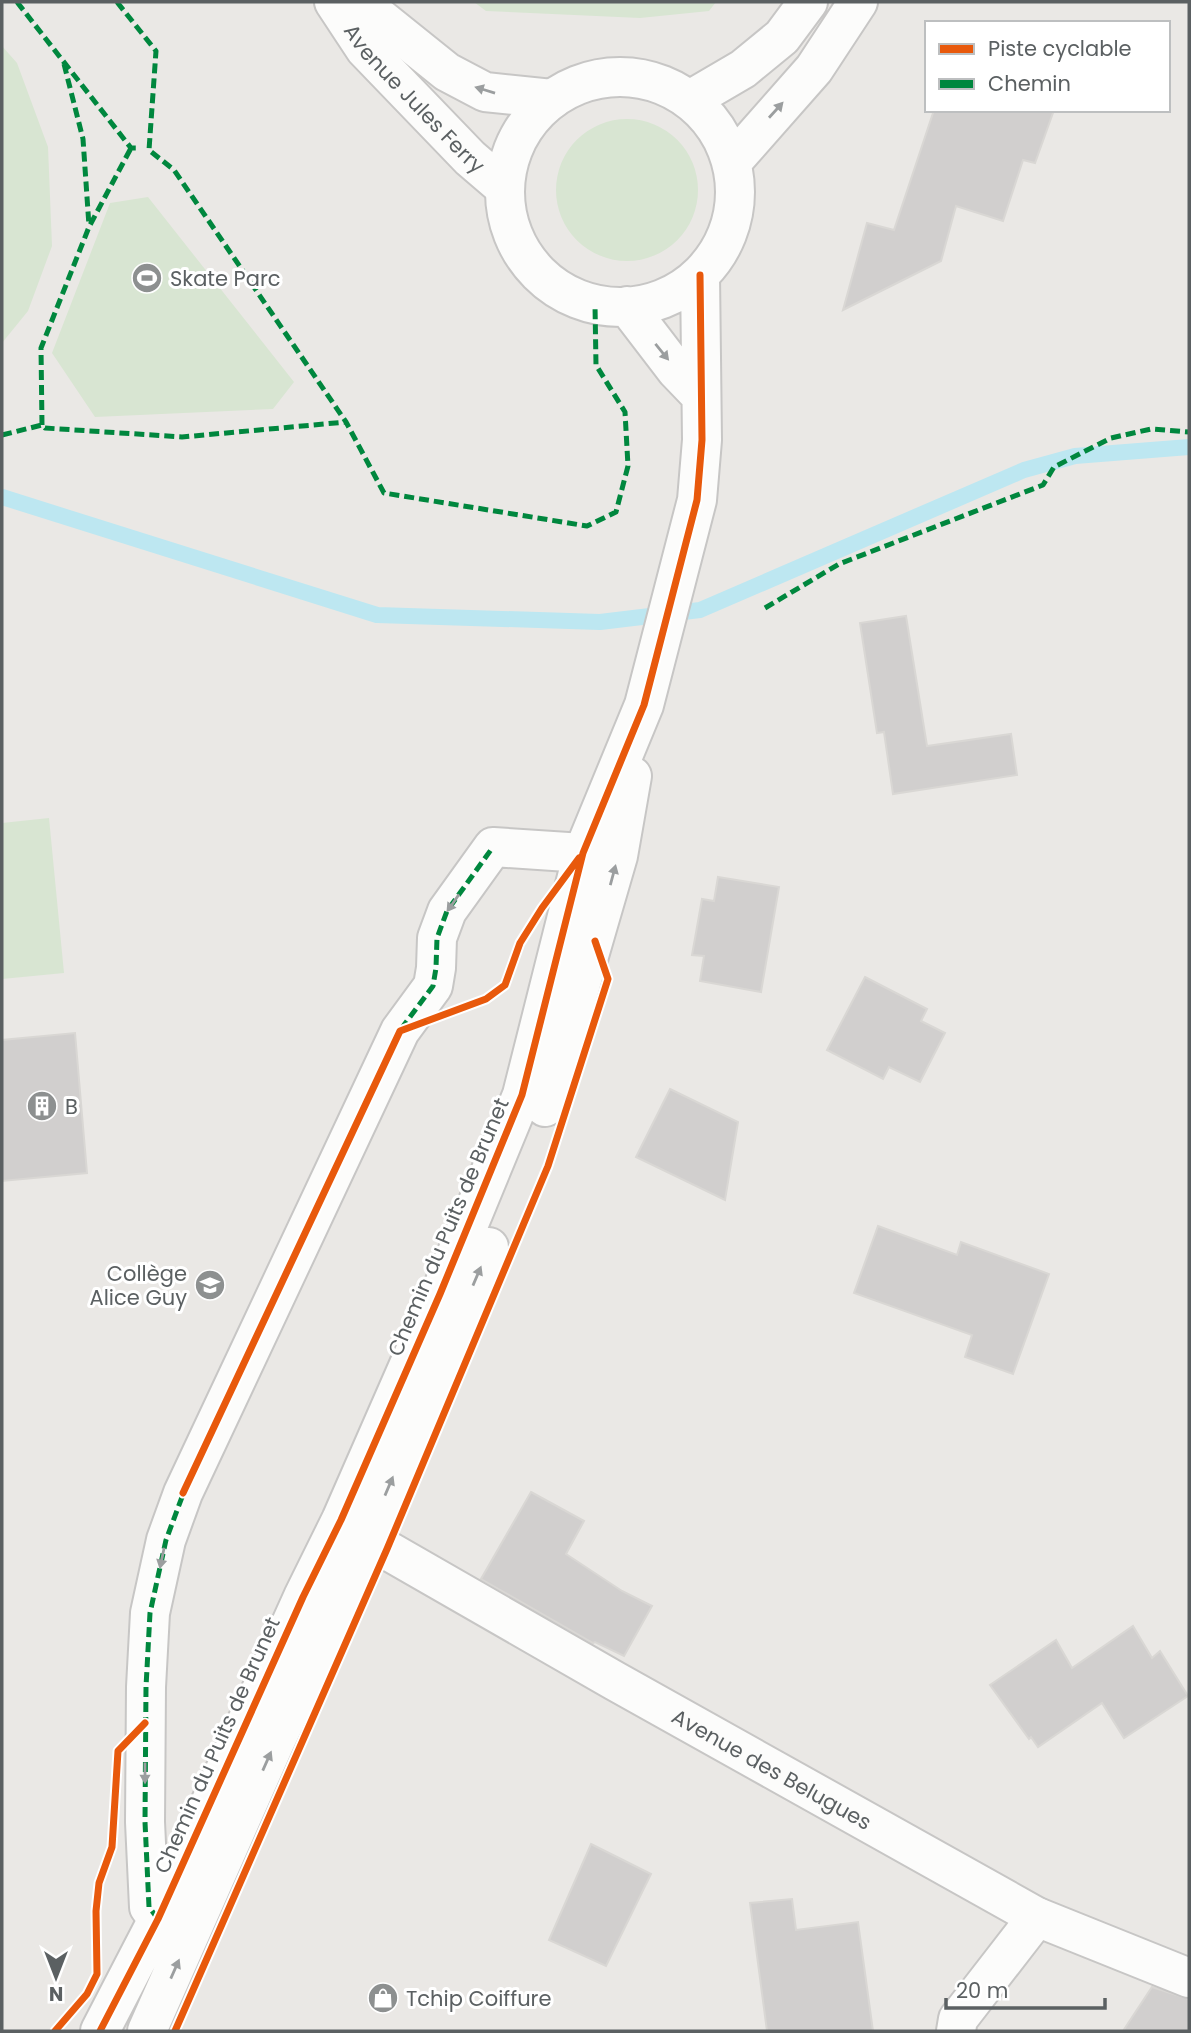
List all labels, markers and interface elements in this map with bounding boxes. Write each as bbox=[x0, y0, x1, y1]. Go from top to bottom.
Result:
street label: Avenue Jules Ferry bbox=[338, 18, 492, 179]
legend bbox=[925, 21, 1170, 112]
text: Piste cyclable bbox=[988, 34, 1132, 63]
text: Chemin bbox=[988, 69, 1071, 98]
one-way arrow bbox=[475, 84, 496, 94]
one-way arrow bbox=[768, 101, 784, 119]
sports icon: Skate Parc bbox=[130, 261, 164, 295]
place label: Skate Parc bbox=[170, 264, 281, 293]
one-way arrow bbox=[655, 343, 670, 361]
one-way arrow bbox=[608, 865, 618, 886]
one-way arrow bbox=[446, 894, 460, 912]
building icon: B bbox=[25, 1089, 59, 1123]
place label: B bbox=[65, 1092, 78, 1121]
street label: Chemin du Puits de Brunet bbox=[380, 1093, 516, 1361]
place label: Collège Alice Guy bbox=[90, 1259, 187, 1312]
one-way arrow bbox=[471, 1266, 483, 1286]
school or university icon: Collège Alice Guy bbox=[193, 1268, 227, 1302]
one-way arrow bbox=[383, 1475, 394, 1496]
one-way arrow bbox=[156, 1547, 167, 1569]
street label: Chemin du Puits de Brunet bbox=[147, 1612, 287, 1878]
street label: Avenue des Belugues bbox=[667, 1701, 877, 1836]
one-way arrow bbox=[261, 1751, 273, 1771]
one-way arrow bbox=[139, 1762, 151, 1784]
north arrow bbox=[21, 1942, 91, 2012]
one-way arrow bbox=[169, 1959, 181, 1979]
scale bar bbox=[946, 1966, 1105, 2010]
text: 20 m bbox=[956, 1976, 1009, 2005]
text: N bbox=[49, 1980, 63, 2007]
shop icon: Tchip Coiffure bbox=[366, 1981, 400, 2015]
place label: Tchip Coiffure bbox=[406, 1984, 551, 2013]

